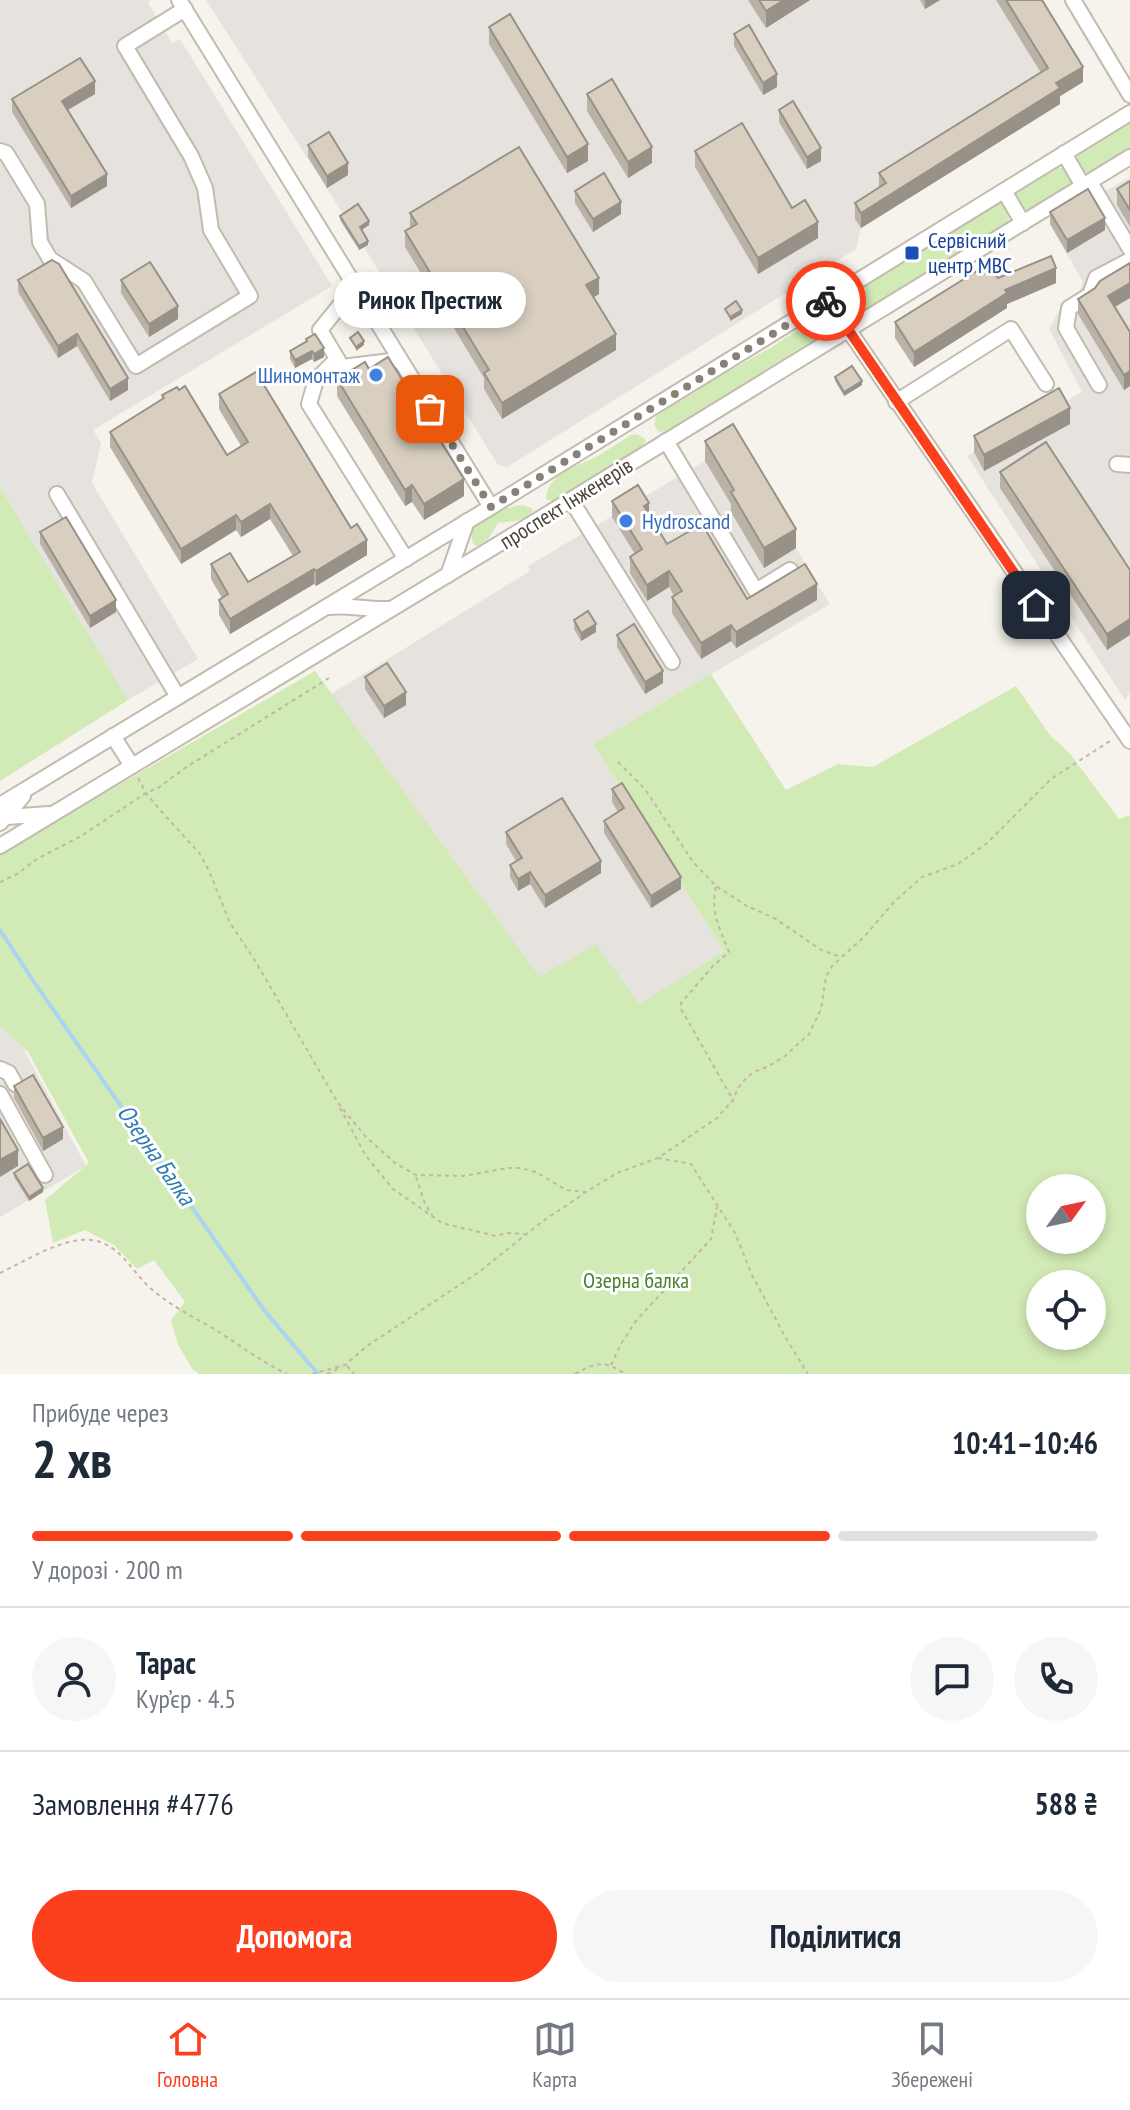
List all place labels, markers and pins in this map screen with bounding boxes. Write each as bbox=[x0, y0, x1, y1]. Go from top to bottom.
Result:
place label: Сервісний центр МВС bbox=[928, 226, 1012, 279]
marker: Сервісний центр МВС bbox=[903, 244, 921, 262]
callout: Ринок Престиж bbox=[334, 273, 526, 329]
place label: Шиномонтаж bbox=[258, 361, 360, 389]
marker: Шиномонтаж bbox=[367, 366, 385, 384]
pin bbox=[396, 375, 464, 443]
place label: Hydroscand bbox=[642, 507, 730, 535]
marker: Hydroscand bbox=[617, 512, 635, 530]
pin bbox=[1002, 571, 1070, 639]

